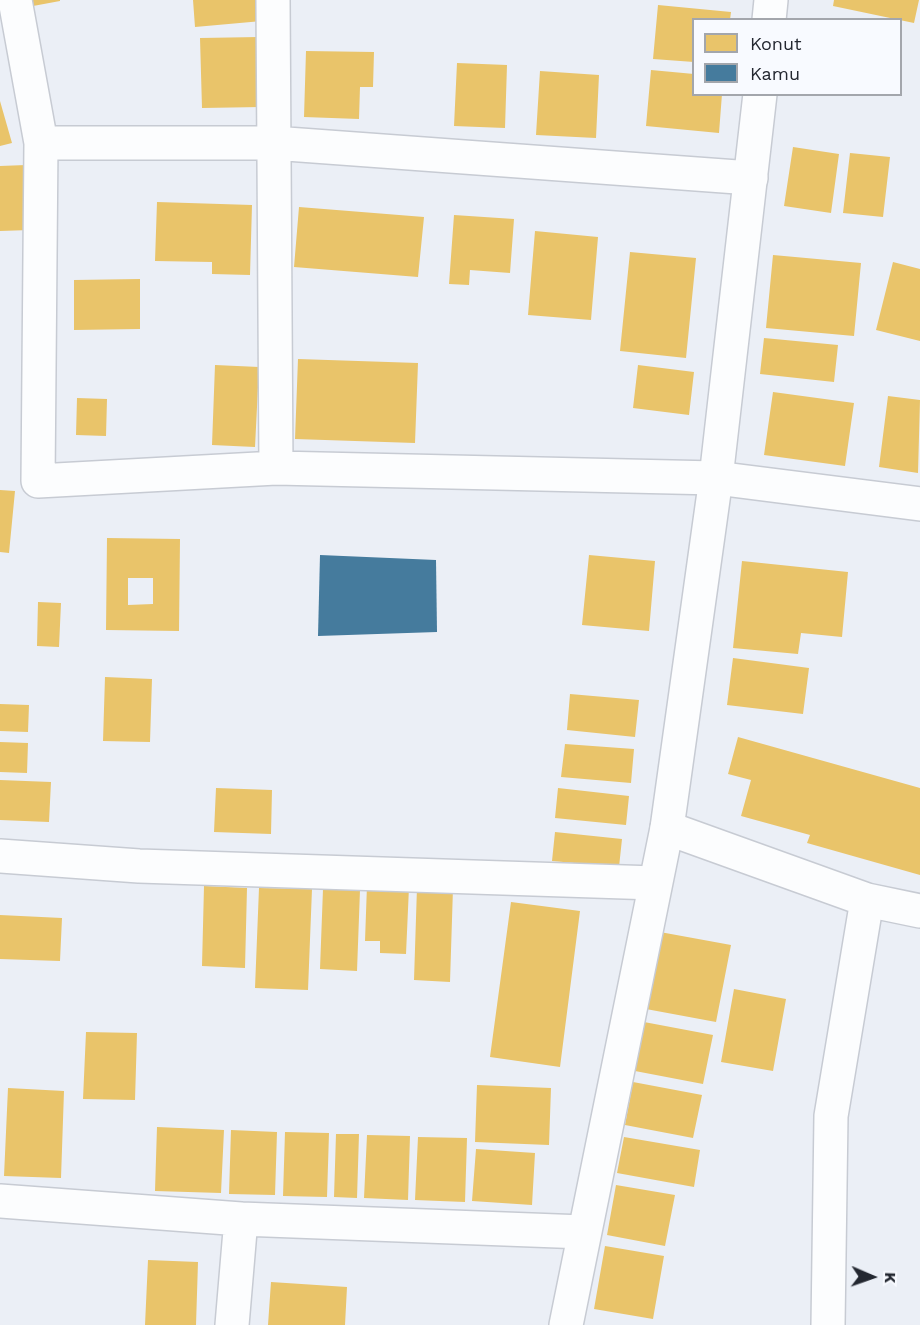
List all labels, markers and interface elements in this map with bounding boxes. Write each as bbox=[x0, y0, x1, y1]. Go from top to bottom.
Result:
legend bbox=[692, 18, 902, 96]
text: Konut bbox=[750, 33, 802, 54]
text: Kamu bbox=[750, 63, 800, 84]
north arrow bbox=[842, 1247, 902, 1307]
text: K bbox=[881, 1272, 900, 1284]

